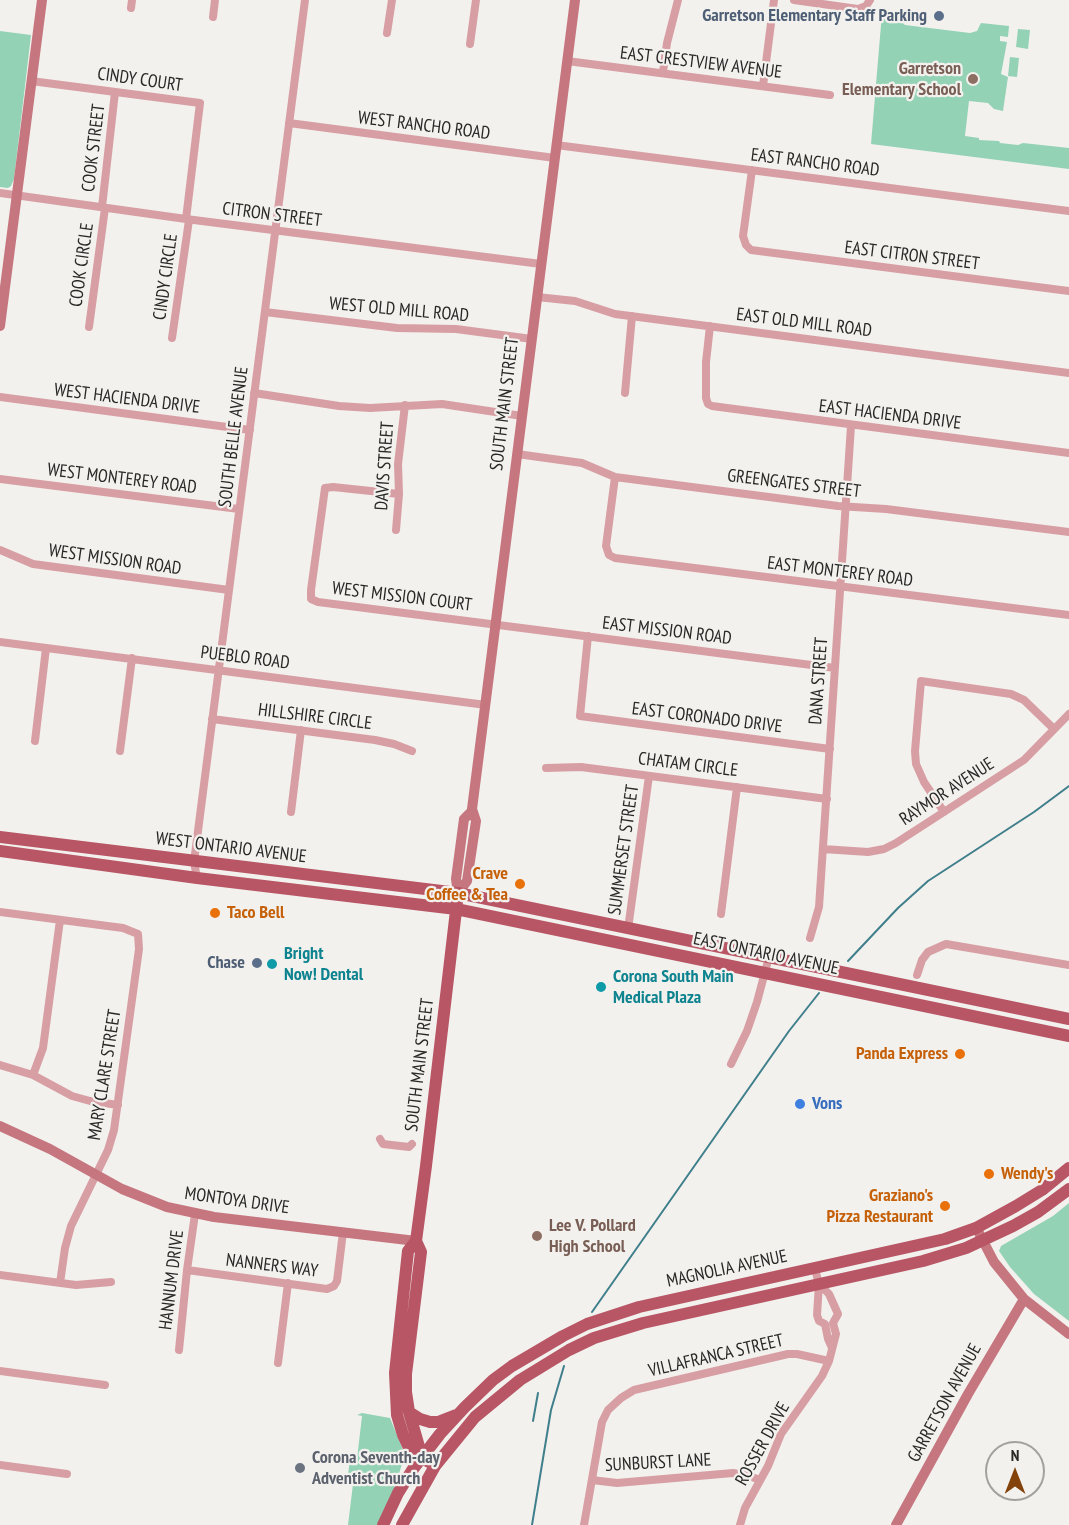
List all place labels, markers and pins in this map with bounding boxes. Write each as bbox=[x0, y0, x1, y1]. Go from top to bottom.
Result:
place label: Garretson Elementary Staff Parking bbox=[702, 5, 927, 27]
marker: Garretson Elementary Staff Parking bbox=[932, 9, 946, 23]
place label: Garretson Elementary School bbox=[842, 58, 961, 100]
marker: Garretson Elementary School bbox=[966, 72, 980, 86]
place label: Crave Coffee & Tea bbox=[426, 863, 508, 906]
marker: Crave Coffee & Tea bbox=[513, 877, 527, 891]
place label: Taco Bell bbox=[227, 902, 284, 924]
marker: Taco Bell bbox=[208, 906, 222, 920]
place label: Bright Now! Dental bbox=[284, 943, 363, 986]
place label: Chase bbox=[207, 952, 245, 974]
marker: Chase bbox=[250, 956, 264, 970]
marker: Bright Now! Dental bbox=[265, 957, 279, 971]
place label: Corona South Main Medical Plaza bbox=[613, 966, 734, 1008]
marker: Corona South Main Medical Plaza bbox=[594, 980, 608, 994]
place label: Panda Express bbox=[856, 1043, 948, 1065]
marker: Panda Express bbox=[953, 1047, 967, 1061]
place label: Vons bbox=[812, 1093, 842, 1115]
marker: Vons bbox=[793, 1097, 807, 1111]
place label: Wendy's bbox=[1001, 1163, 1053, 1185]
marker: Wendy's bbox=[982, 1167, 996, 1181]
place label: Graziano's Pizza Restaurant bbox=[826, 1185, 933, 1228]
marker: Graziano's Pizza Restaurant bbox=[938, 1199, 952, 1213]
place label: Lee V. Pollard High School bbox=[549, 1215, 636, 1258]
marker: Lee V. Pollard High School bbox=[530, 1229, 544, 1243]
place label: Corona Seventh-day Adventist Church bbox=[312, 1447, 440, 1490]
marker: Corona Seventh-day Adventist Church bbox=[293, 1461, 307, 1475]

